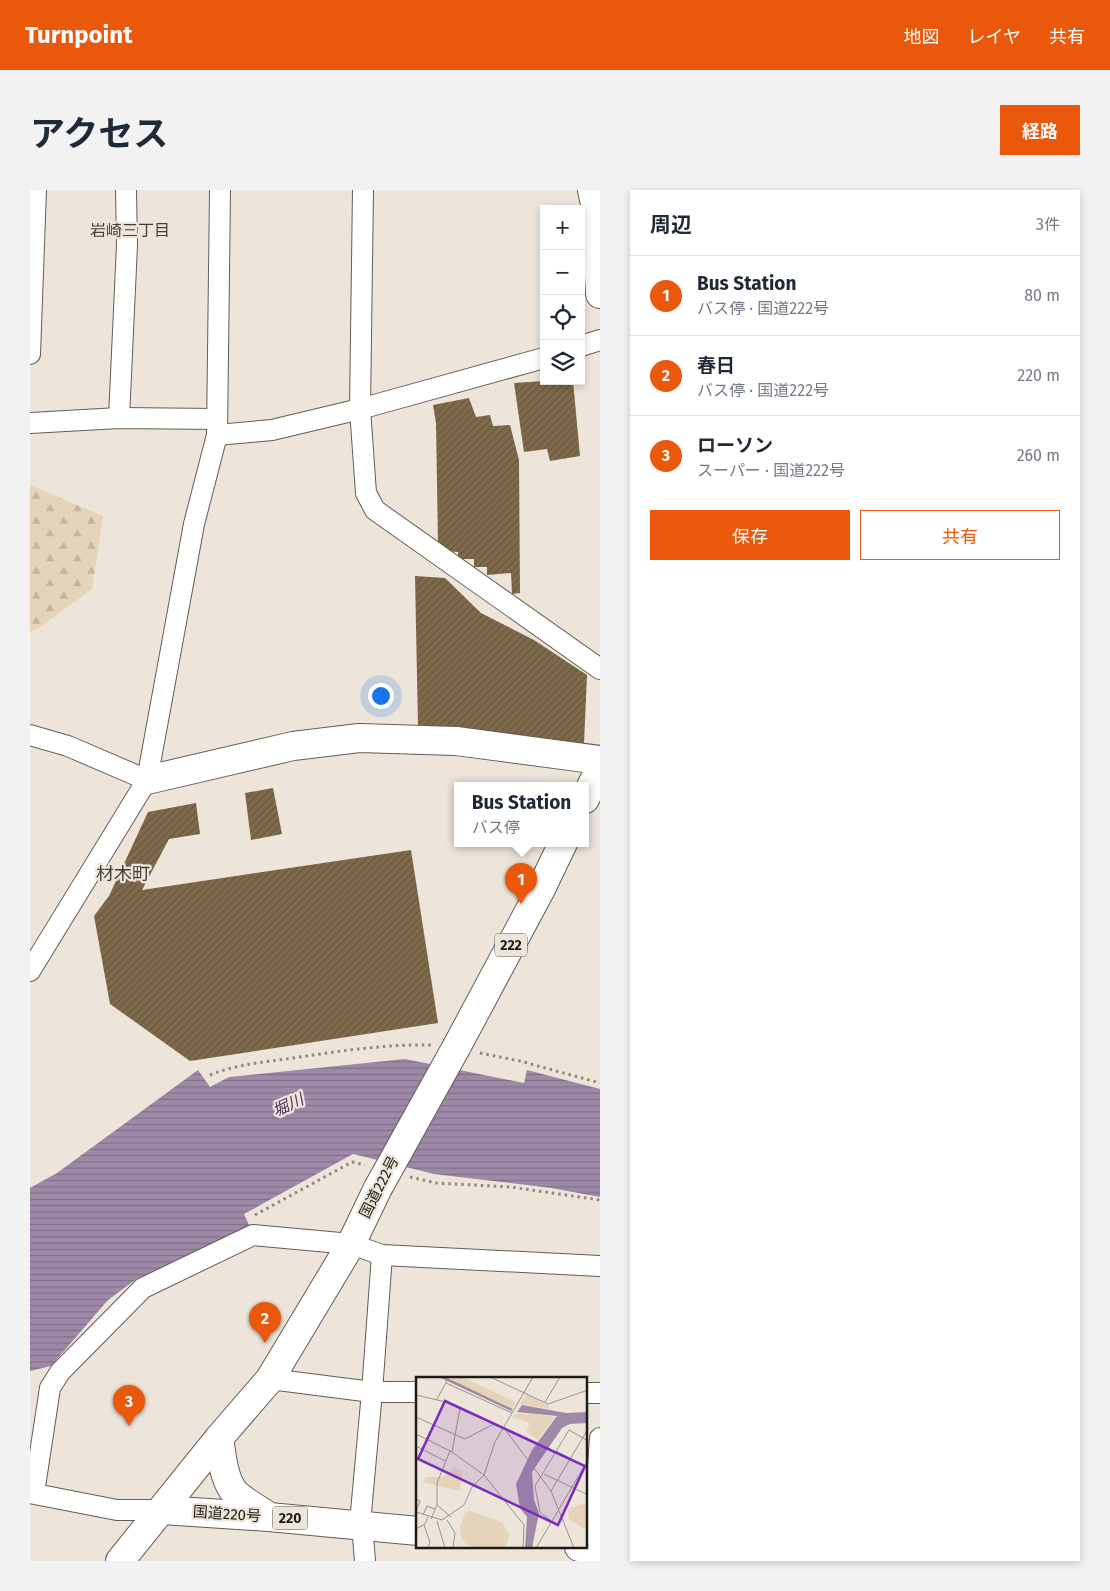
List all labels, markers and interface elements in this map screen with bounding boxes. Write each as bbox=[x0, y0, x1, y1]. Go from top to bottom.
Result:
text: Turnpoint bbox=[25, 21, 132, 49]
text: 地図 bbox=[904, 26, 940, 48]
text: レイヤ bbox=[968, 26, 1021, 48]
text: 共有 bbox=[1049, 26, 1085, 48]
button: 経路 bbox=[1000, 105, 1080, 155]
text: アクセス bbox=[30, 113, 168, 155]
map controls bbox=[540, 205, 585, 385]
button: + bbox=[540, 205, 585, 250]
text: 周辺 bbox=[650, 212, 692, 238]
text: 3件 bbox=[1036, 215, 1060, 234]
district label: 岩崎三丁目 bbox=[90, 221, 170, 240]
button: − bbox=[540, 250, 585, 295]
text: Bus Station bbox=[697, 272, 796, 295]
text: 1 bbox=[662, 286, 670, 305]
text: 80 m bbox=[1024, 286, 1060, 305]
button: locate bbox=[540, 295, 585, 340]
text: バス停 · 国道222号 bbox=[697, 299, 829, 318]
button: layers bbox=[540, 340, 585, 385]
text: 春日 bbox=[697, 354, 735, 377]
text: 2 bbox=[662, 366, 670, 385]
text: 220 m bbox=[1017, 366, 1060, 385]
text: バス停 · 国道222号 bbox=[697, 381, 829, 400]
text: ローソン bbox=[697, 434, 773, 457]
text: 3 bbox=[662, 446, 670, 465]
text: 260 m bbox=[1017, 446, 1060, 465]
text: スーパー · 国道222号 bbox=[697, 461, 845, 480]
button: 保存 bbox=[650, 510, 850, 560]
button: 共有 bbox=[860, 510, 1060, 560]
your location bbox=[368, 683, 394, 709]
popup bbox=[454, 782, 589, 847]
text: Bus Station bbox=[472, 791, 571, 814]
text: バス停 bbox=[472, 818, 520, 837]
district label: 材木町 bbox=[96, 863, 150, 885]
pin: 1 bbox=[505, 863, 537, 904]
road number: 222 bbox=[495, 934, 527, 956]
water label: 堀川 bbox=[269, 1089, 308, 1120]
street label: 国道222号 bbox=[356, 1153, 402, 1221]
pin: 2 bbox=[249, 1302, 281, 1343]
inset map bbox=[416, 1377, 588, 1548]
pin: 3 bbox=[113, 1385, 145, 1426]
street label: 国道220号 bbox=[192, 1503, 262, 1525]
road number: 220 bbox=[272, 1506, 308, 1530]

